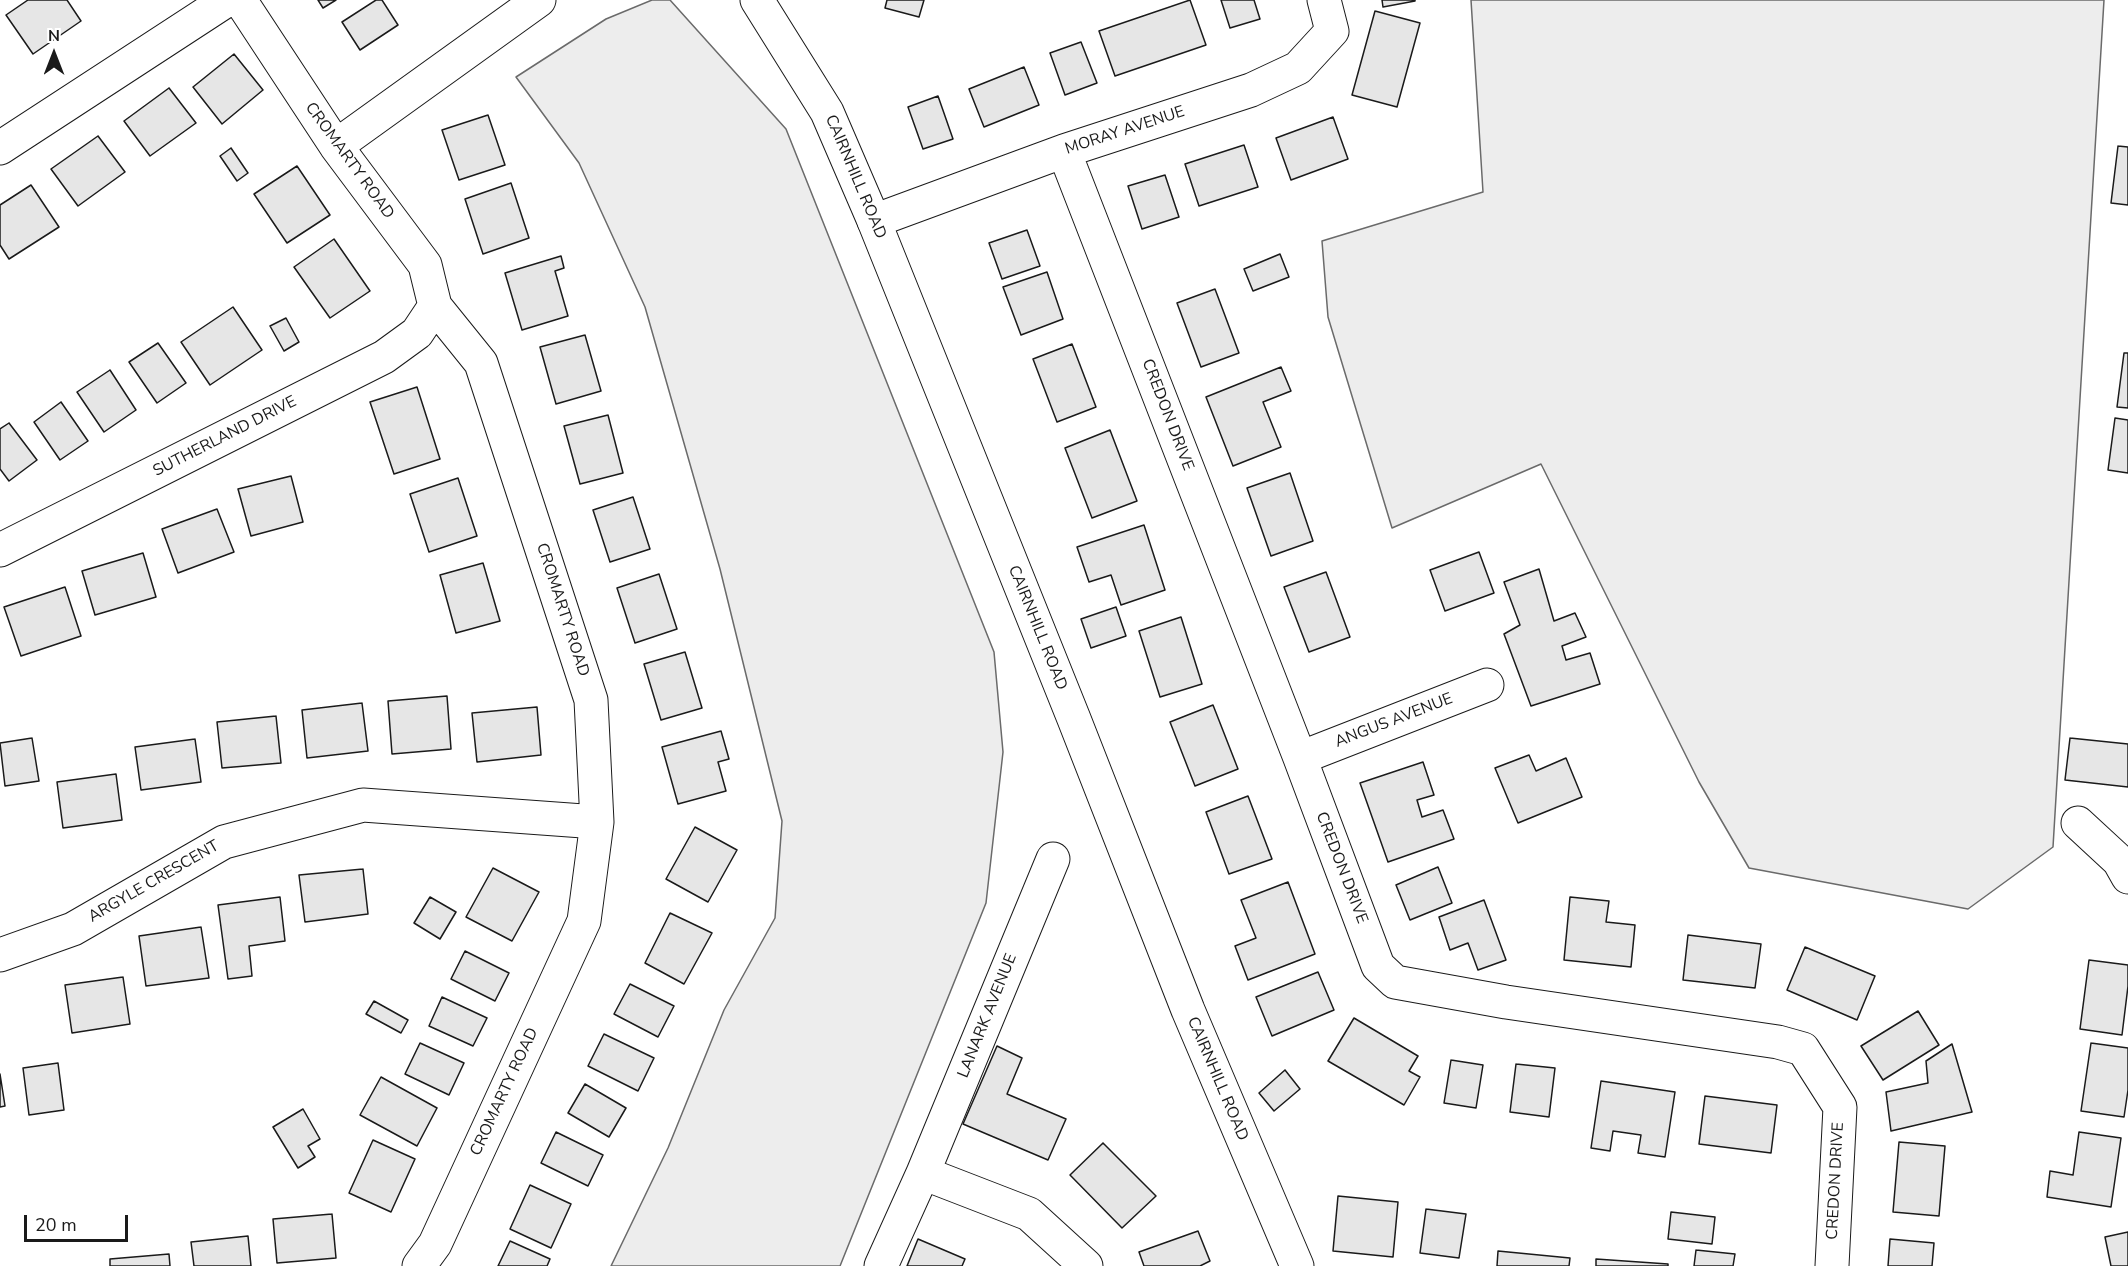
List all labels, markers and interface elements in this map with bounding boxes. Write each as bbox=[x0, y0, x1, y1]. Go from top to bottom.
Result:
north arrow bbox=[24, 24, 84, 84]
text: N bbox=[48, 25, 60, 47]
street label: CROMARTY ROAD bbox=[300, 99, 398, 223]
street label: MORAY AVENUE bbox=[1063, 103, 1187, 159]
street label: CAIRNHILL ROAD bbox=[820, 112, 890, 242]
street label: CREDON DRIVE bbox=[1137, 357, 1197, 473]
street label: SUTHERLAND DRIVE bbox=[150, 393, 300, 481]
street label: CROMARTY ROAD bbox=[531, 541, 593, 679]
street label: CAIRNHILL ROAD bbox=[1003, 563, 1071, 693]
street label: ANGUS AVENUE bbox=[1332, 690, 1456, 752]
street label: CREDON DRIVE bbox=[1311, 810, 1371, 926]
street label: ARGYLE CRESCENT bbox=[85, 837, 223, 927]
street label: LANARK AVENUE bbox=[954, 951, 1022, 1081]
street label: CAIRNHILL ROAD bbox=[1182, 1014, 1252, 1144]
street label: CROMARTY ROAD bbox=[467, 1025, 543, 1159]
street label: CREDON DRIVE bbox=[1823, 1122, 1849, 1240]
scale bar bbox=[27, 1203, 130, 1241]
text: 20 m bbox=[35, 1213, 77, 1237]

